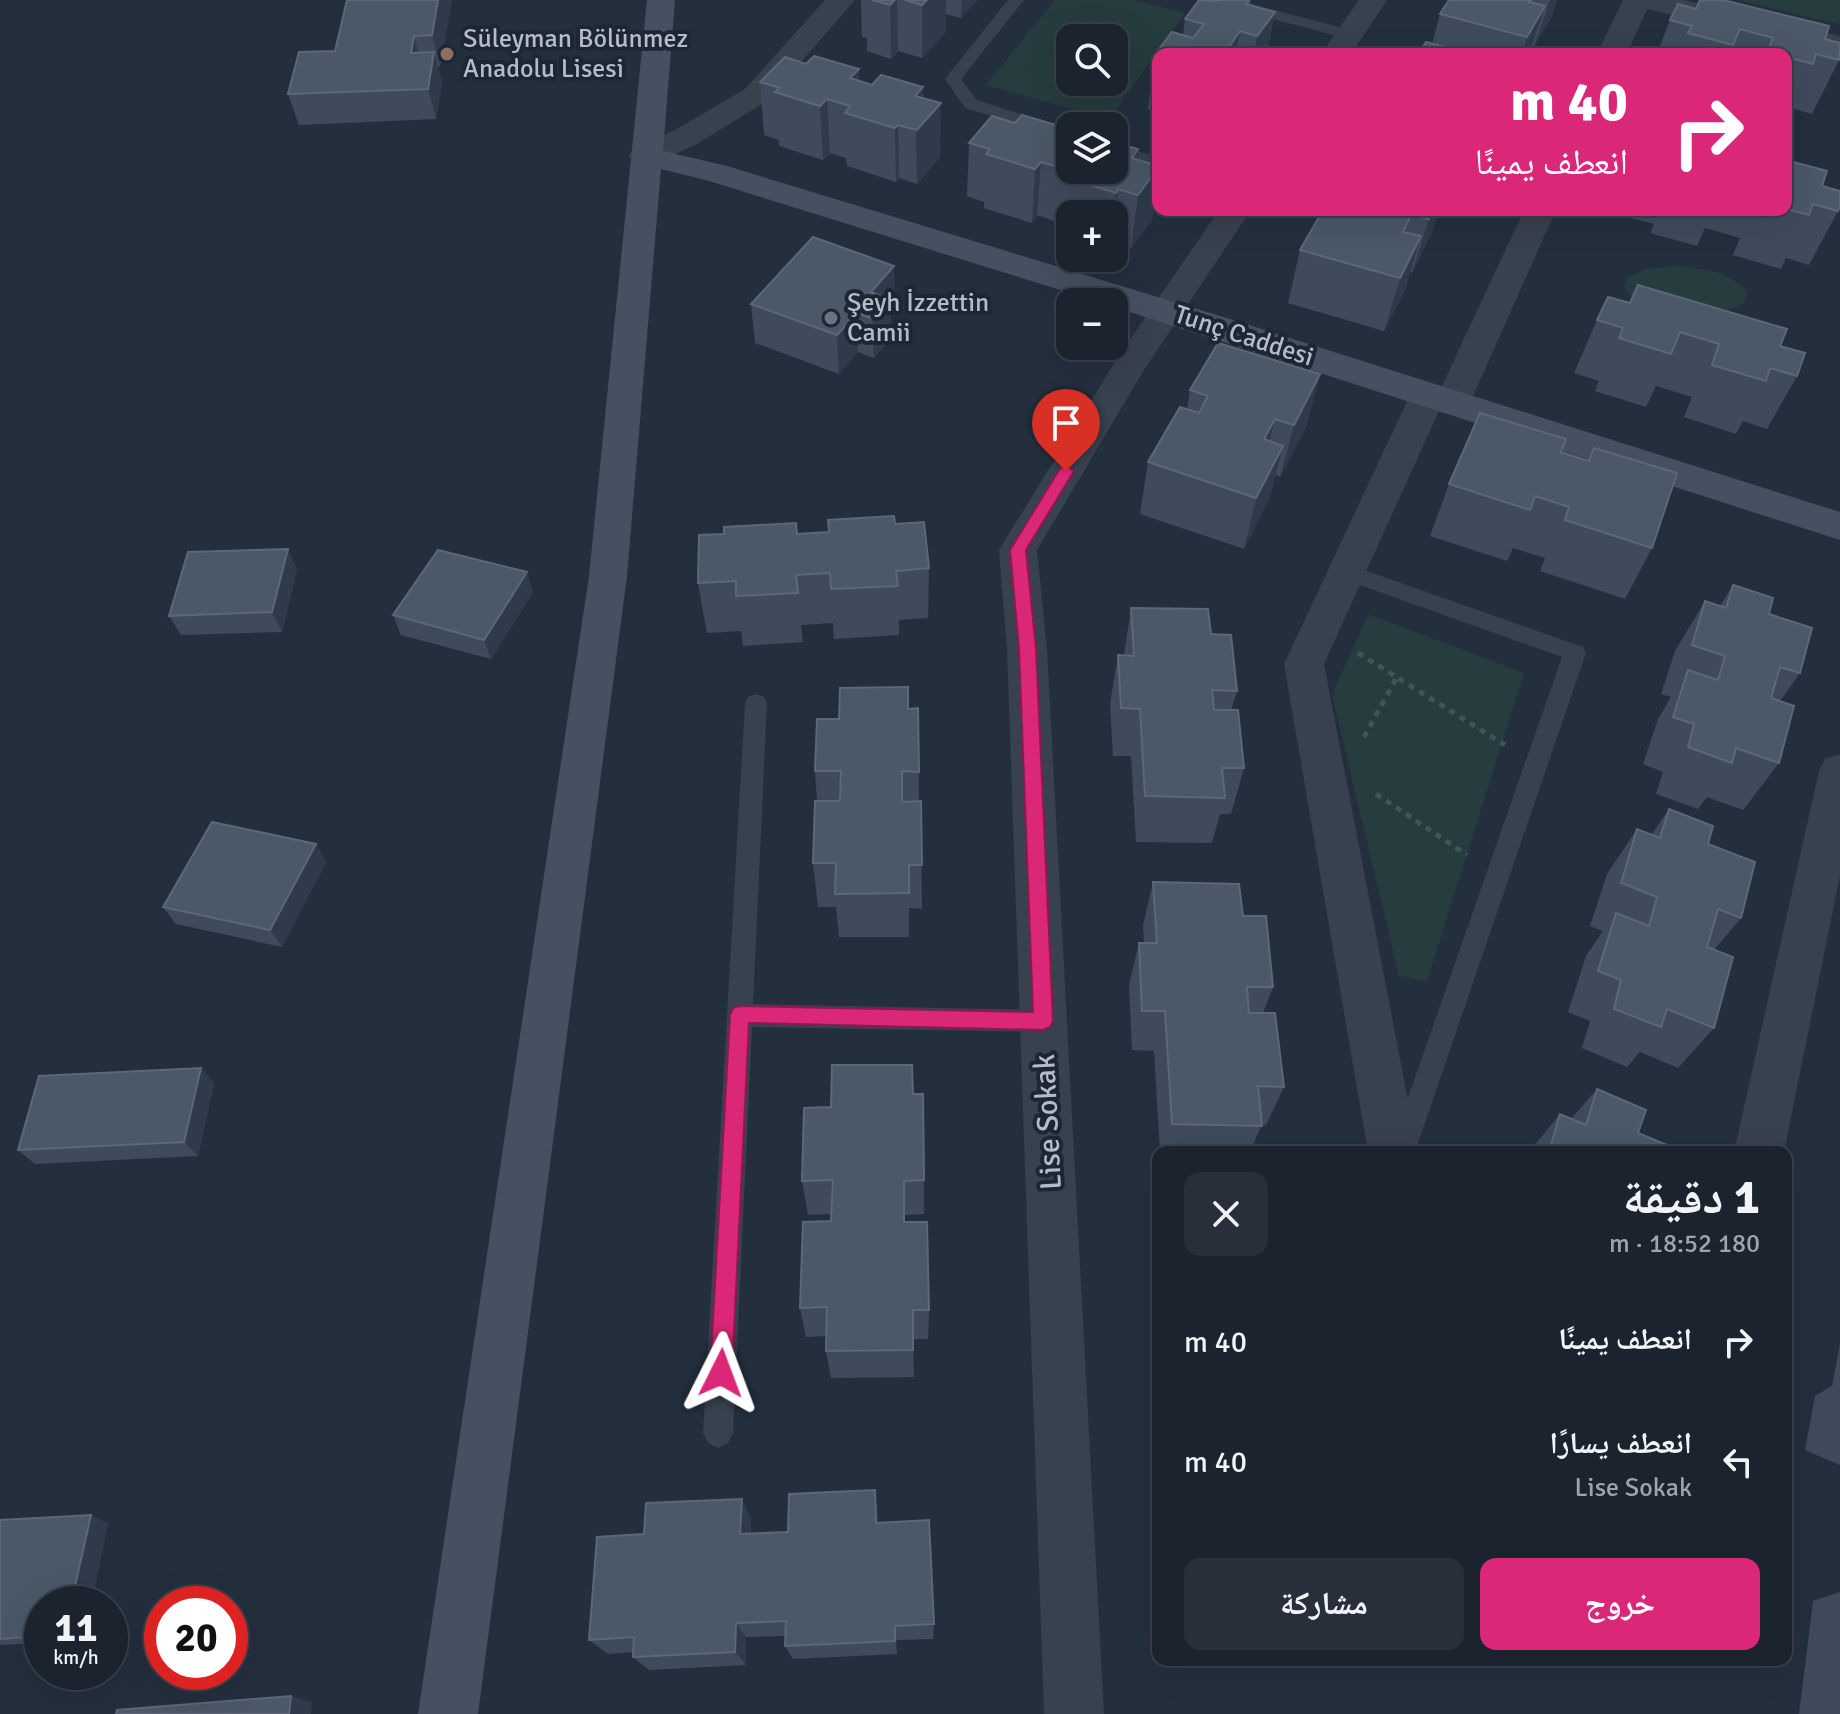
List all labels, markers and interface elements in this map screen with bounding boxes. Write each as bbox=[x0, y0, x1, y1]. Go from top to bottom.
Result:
place label: Süleyman Bölünmez Anadolu Lisesi bbox=[463, 23, 688, 85]
map controls bbox=[1056, 24, 1128, 360]
button: search bbox=[1056, 24, 1128, 96]
marker: Süleyman Bölünmez Anadolu Lisesi bbox=[438, 45, 456, 63]
text: 40 m bbox=[1510, 67, 1628, 136]
icon: right bbox=[1656, 80, 1760, 184]
button: layers bbox=[1056, 112, 1128, 184]
text: انعطف يمينًا bbox=[1475, 140, 1628, 185]
button: + bbox=[1056, 200, 1128, 272]
place label: Şeyh İzzettin Camii bbox=[847, 287, 989, 349]
button: − bbox=[1056, 288, 1128, 360]
street label: Tunç Caddesi bbox=[1170, 298, 1318, 374]
marker: Şeyh İzzettin Camii bbox=[822, 309, 840, 327]
pin bbox=[1032, 389, 1100, 471]
icon: arrive bbox=[1044, 401, 1088, 445]
street label: Lise Sokak bbox=[1026, 1053, 1070, 1191]
text: 1 دقيقة bbox=[1623, 1168, 1760, 1227]
button: close bbox=[1184, 1172, 1268, 1256]
text: 180 m · 18:52 bbox=[1609, 1228, 1760, 1260]
icon: right bbox=[1716, 1320, 1760, 1364]
text: انعطف يمينًا bbox=[1558, 1321, 1692, 1358]
text: 40 m bbox=[1184, 1324, 1247, 1361]
position arrow bbox=[679, 1331, 763, 1415]
text: انعطف يسارًا bbox=[1549, 1425, 1692, 1462]
icon: left bbox=[1716, 1440, 1760, 1484]
text: 40 m bbox=[1184, 1444, 1247, 1481]
text: Lise Sokak bbox=[1575, 1472, 1692, 1504]
button: مشاركة bbox=[1184, 1558, 1464, 1650]
button: خروج bbox=[1480, 1558, 1760, 1650]
speed limit sign: 20 bbox=[144, 1586, 248, 1690]
text: 11 bbox=[54, 1603, 98, 1653]
text: km/h bbox=[53, 1645, 99, 1670]

